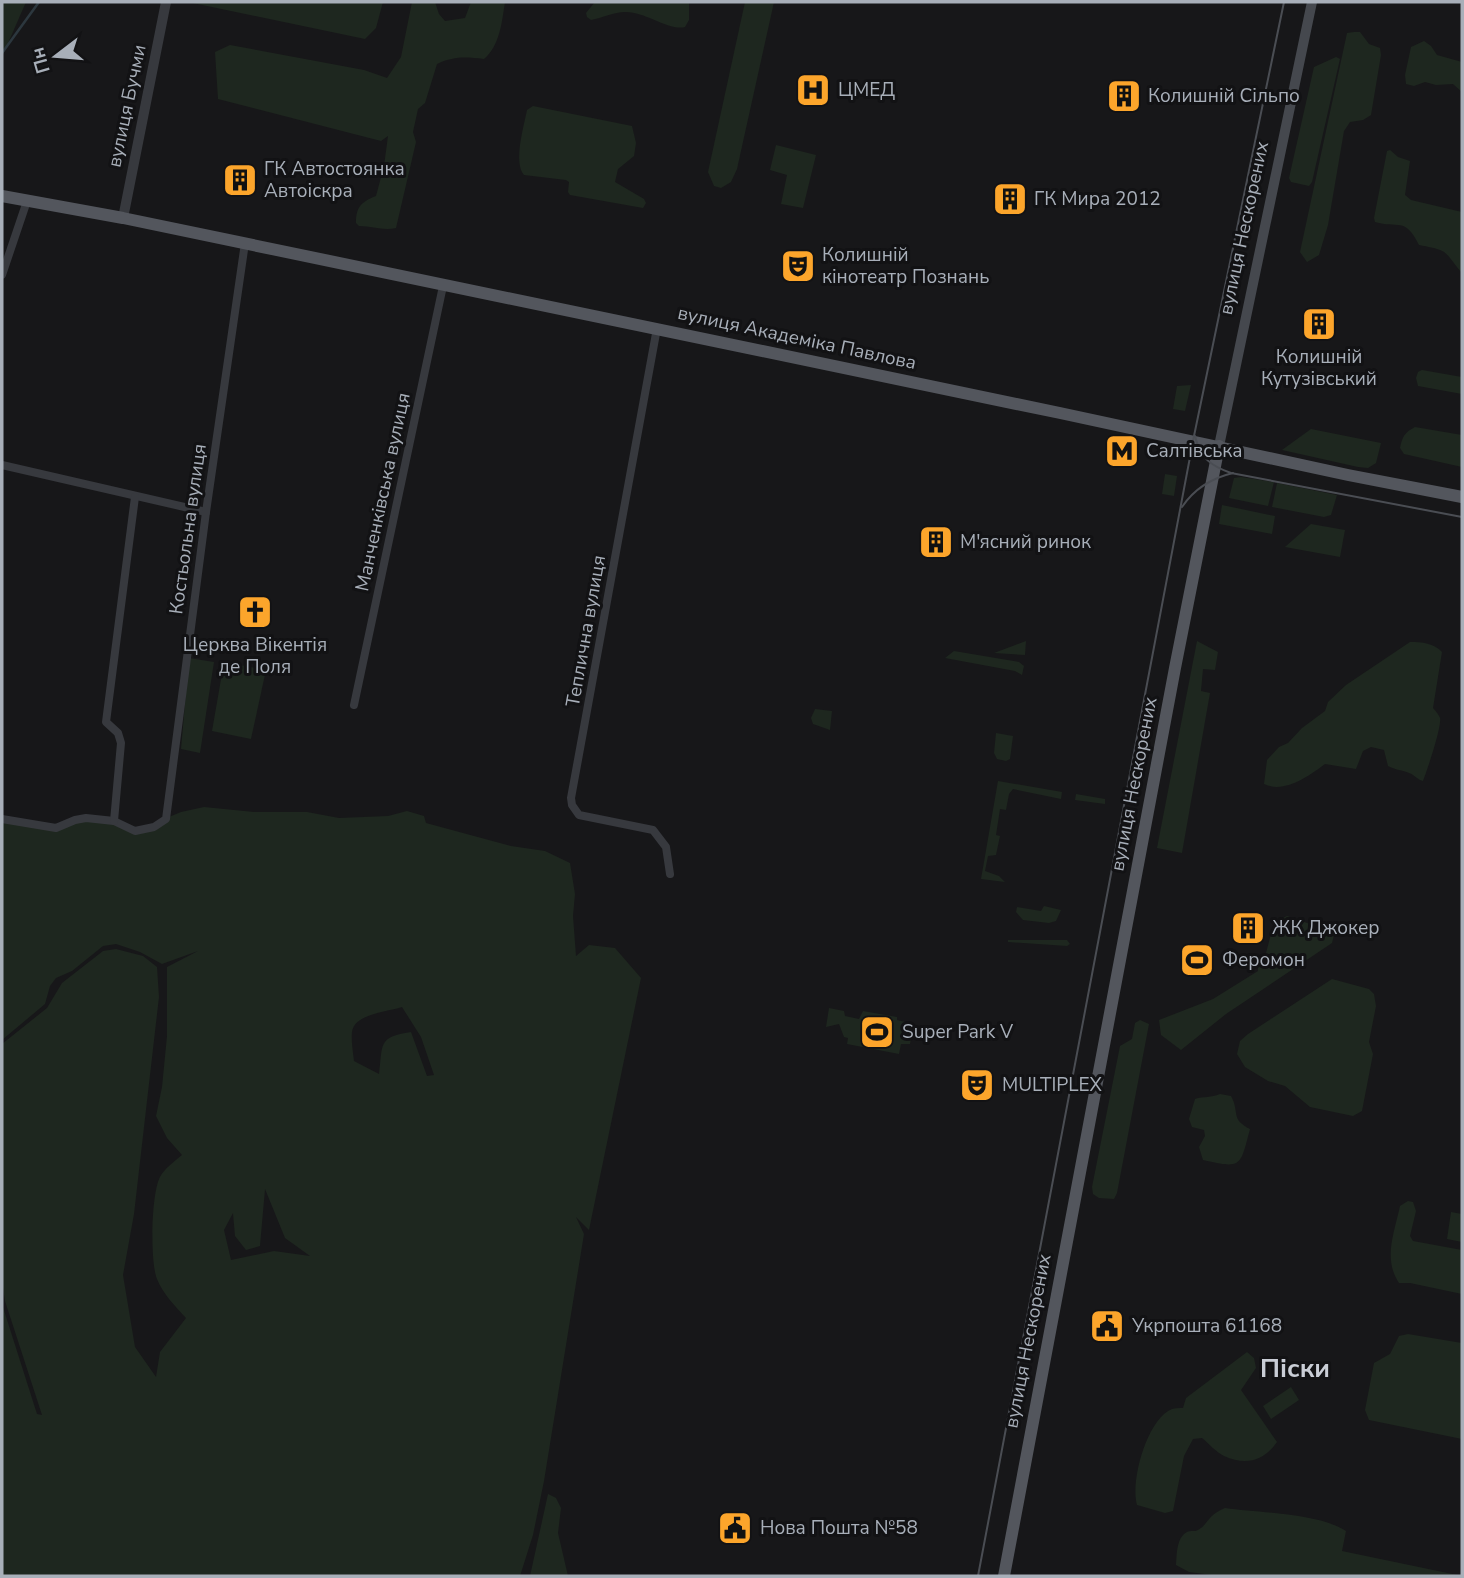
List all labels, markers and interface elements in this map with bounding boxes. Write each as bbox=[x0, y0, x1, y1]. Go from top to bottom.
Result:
north arrow bbox=[21, 21, 91, 91]
street label: вулиця Бучми bbox=[101, 42, 153, 170]
text: Пн bbox=[25, 44, 57, 77]
hospital icon: ЦМЕД bbox=[794, 71, 832, 109]
place label: ЦМЕД bbox=[838, 77, 895, 103]
building icon: Колишній Сільпо bbox=[1105, 77, 1143, 115]
place label: Колишній Сільпо bbox=[1148, 83, 1300, 109]
street label: вулиця Нескорених bbox=[1213, 139, 1275, 317]
place label: ГК Автостоянка Автоіскра bbox=[264, 156, 405, 204]
building icon: ГК Автостоянка Автоіскра bbox=[221, 161, 259, 199]
building icon: ГК Мира 2012 bbox=[991, 180, 1029, 218]
place label: ГК Мира 2012 bbox=[1034, 186, 1161, 212]
place label: Колишній кінотеатр Познань bbox=[822, 242, 989, 290]
theatre icon: Колишній кінотеатр Познань bbox=[779, 247, 817, 285]
street label: вулиця Академіка Павлова bbox=[675, 300, 919, 376]
building icon: Колишній Кутузівський bbox=[1300, 305, 1338, 343]
place label: Колишній Кутузівський bbox=[1261, 344, 1377, 392]
street label: Манченківська вулиця bbox=[349, 390, 417, 594]
metro station icon: Салтівська bbox=[1103, 432, 1141, 470]
place label: Салтівська bbox=[1146, 438, 1243, 464]
street label: Костьольна вулиця bbox=[163, 442, 213, 616]
building icon: М'ясний ринок bbox=[917, 523, 955, 561]
place label: М'ясний ринок bbox=[960, 529, 1091, 555]
street label: Теплична вулиця bbox=[560, 553, 612, 709]
church icon: Церква Вікентія де Поля bbox=[236, 593, 274, 631]
place label: Церква Вікентія де Поля bbox=[183, 632, 327, 680]
street label: вулиця Нескорених bbox=[1104, 695, 1164, 873]
building icon: ЖК Джокер bbox=[1229, 909, 1267, 947]
place label: ЖК Джокер bbox=[1272, 915, 1379, 941]
sports icon: Феромон bbox=[1178, 941, 1216, 979]
place label: Феромон bbox=[1222, 947, 1305, 973]
sports icon: Super Park V bbox=[858, 1013, 896, 1051]
place label: Super Park V bbox=[902, 1019, 1014, 1045]
theatre icon: MULTIPLEX bbox=[958, 1066, 996, 1104]
place label: MULTIPLEX bbox=[1002, 1072, 1103, 1098]
street label: вулиця Нескорених bbox=[998, 1252, 1058, 1430]
public building icon: Укрпошта 61168 bbox=[1088, 1307, 1126, 1345]
place label: Укрпошта 61168 bbox=[1131, 1313, 1282, 1339]
district label: Піски bbox=[1260, 1351, 1330, 1386]
public building icon: Нова Пошта №58 bbox=[716, 1509, 754, 1547]
place label: Нова Пошта №58 bbox=[760, 1515, 918, 1541]

